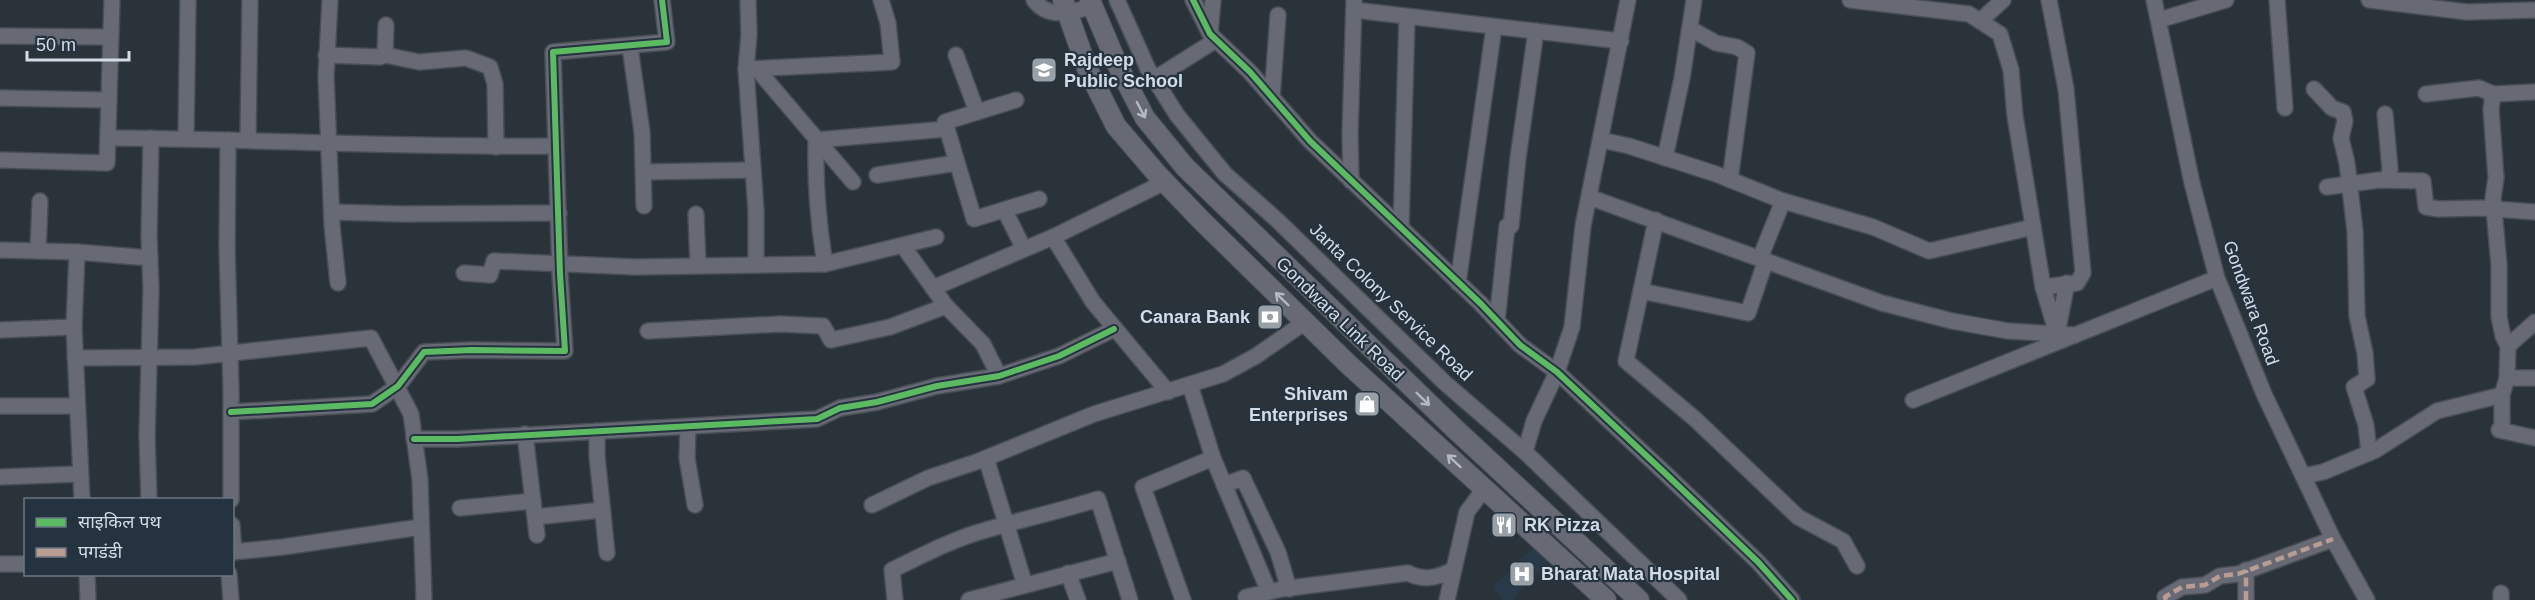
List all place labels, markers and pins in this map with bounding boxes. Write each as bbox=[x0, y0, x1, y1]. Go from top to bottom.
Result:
place label: Rajdeep Public School bbox=[1064, 50, 1183, 91]
school or university icon: Rajdeep Public School bbox=[1029, 55, 1059, 85]
bank icon: Canara Bank bbox=[1255, 302, 1285, 332]
place label: Canara Bank bbox=[1140, 307, 1251, 327]
place label: Shivam Enterprises bbox=[1249, 384, 1348, 425]
shop icon: Shivam Enterprises bbox=[1352, 389, 1382, 419]
restaurant icon: RK Pizza bbox=[1489, 510, 1519, 540]
place label: RK Pizza bbox=[1524, 515, 1601, 535]
hospital icon: Bharat Mata Hospital bbox=[1507, 559, 1537, 589]
place label: Bharat Mata Hospital bbox=[1541, 564, 1720, 584]

